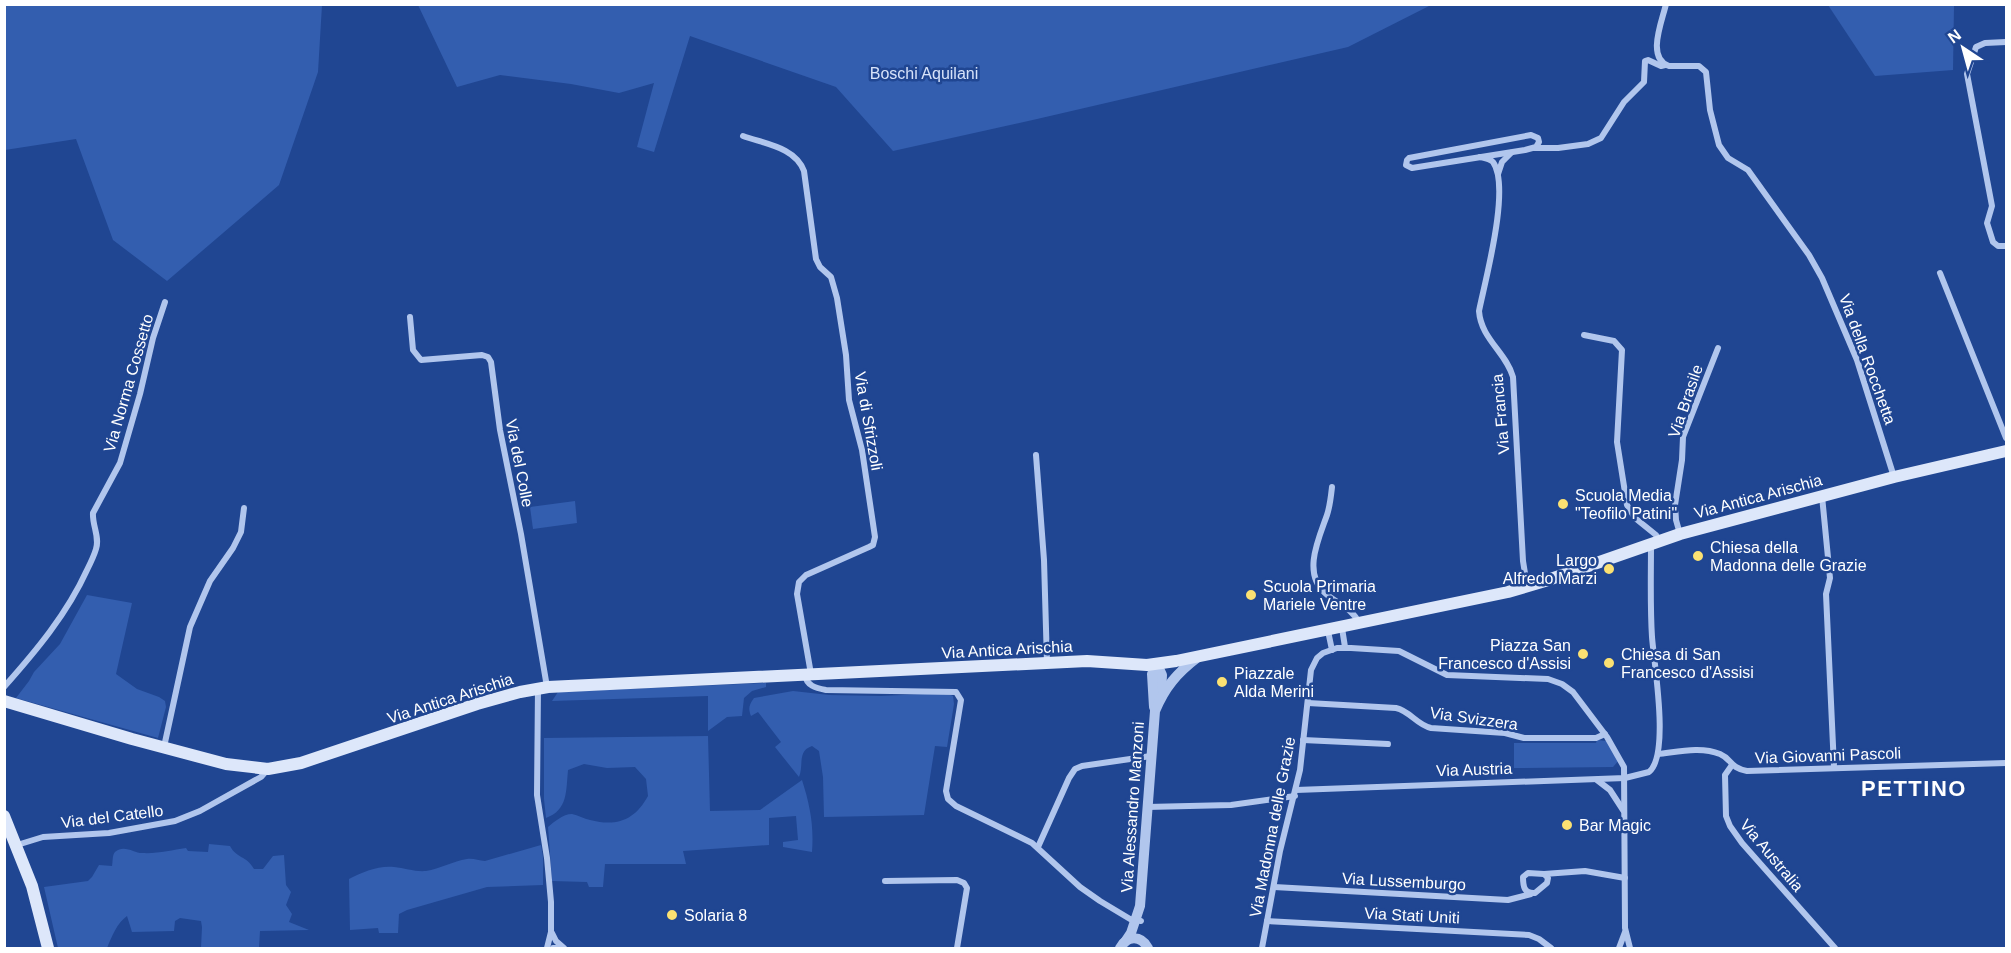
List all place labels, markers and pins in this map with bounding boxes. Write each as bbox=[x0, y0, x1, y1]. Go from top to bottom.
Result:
place label: Scuola Media "Teofilo Patini" bbox=[1575, 487, 1677, 522]
marker: Scuola Media "Teofilo Patini" bbox=[1556, 497, 1570, 511]
place label: Chiesa della Madonna delle Grazie bbox=[1710, 539, 1867, 574]
marker: Chiesa della Madonna delle Grazie bbox=[1691, 549, 1705, 563]
place label: Largo Alfredo Marzi bbox=[1503, 552, 1597, 587]
marker: Largo Alfredo Marzi bbox=[1602, 562, 1616, 576]
place label: Scuola Primaria Mariele Ventre bbox=[1263, 578, 1376, 613]
marker: Scuola Primaria Mariele Ventre bbox=[1244, 588, 1258, 602]
place label: Piazza San Francesco d'Assisi bbox=[1438, 637, 1571, 672]
place label: Chiesa di San Francesco d'Assisi bbox=[1621, 646, 1754, 681]
marker: Piazza San Francesco d'Assisi bbox=[1576, 647, 1590, 661]
marker: Chiesa di San Francesco d'Assisi bbox=[1602, 656, 1616, 670]
place label: Piazzale Alda Merini bbox=[1234, 665, 1314, 700]
marker: Piazzale Alda Merini bbox=[1215, 675, 1229, 689]
place label: Bar Magic bbox=[1579, 817, 1651, 834]
marker: Bar Magic bbox=[1560, 818, 1574, 832]
place label: Solaria 8 bbox=[684, 907, 747, 924]
marker: Solaria 8 bbox=[665, 908, 679, 922]

